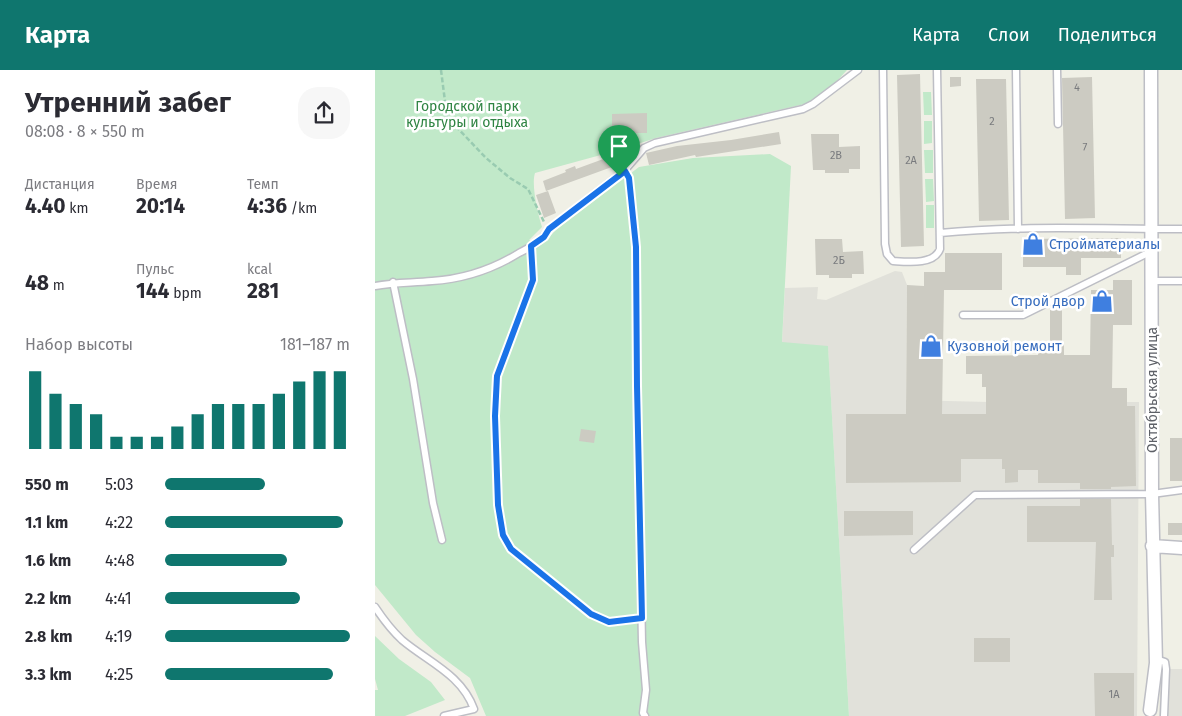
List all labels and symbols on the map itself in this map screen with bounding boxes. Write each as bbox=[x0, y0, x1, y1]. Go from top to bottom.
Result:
house number: 4 bbox=[1074, 81, 1080, 94]
park label: Городской парк культуры и отдыха bbox=[406, 98, 528, 131]
house number: 2 bbox=[989, 115, 995, 128]
pin bbox=[598, 125, 640, 176]
house number: 7 bbox=[1083, 141, 1088, 154]
house number: 2В bbox=[830, 149, 842, 162]
house number: 2А bbox=[905, 154, 918, 167]
shop icon: Стройматериалы bbox=[1020, 231, 1046, 257]
place label: Стройматериалы bbox=[1049, 236, 1160, 253]
house number: 2Б bbox=[833, 254, 846, 267]
shop icon: Строй двор bbox=[1089, 288, 1115, 314]
place label: Строй двор bbox=[1011, 293, 1085, 310]
street label: Октябрьская улица bbox=[1144, 327, 1161, 453]
shop icon: Кузовной ремонт bbox=[918, 333, 944, 359]
place label: Кузовной ремонт bbox=[947, 338, 1062, 355]
house number: 1А bbox=[1108, 688, 1120, 701]

